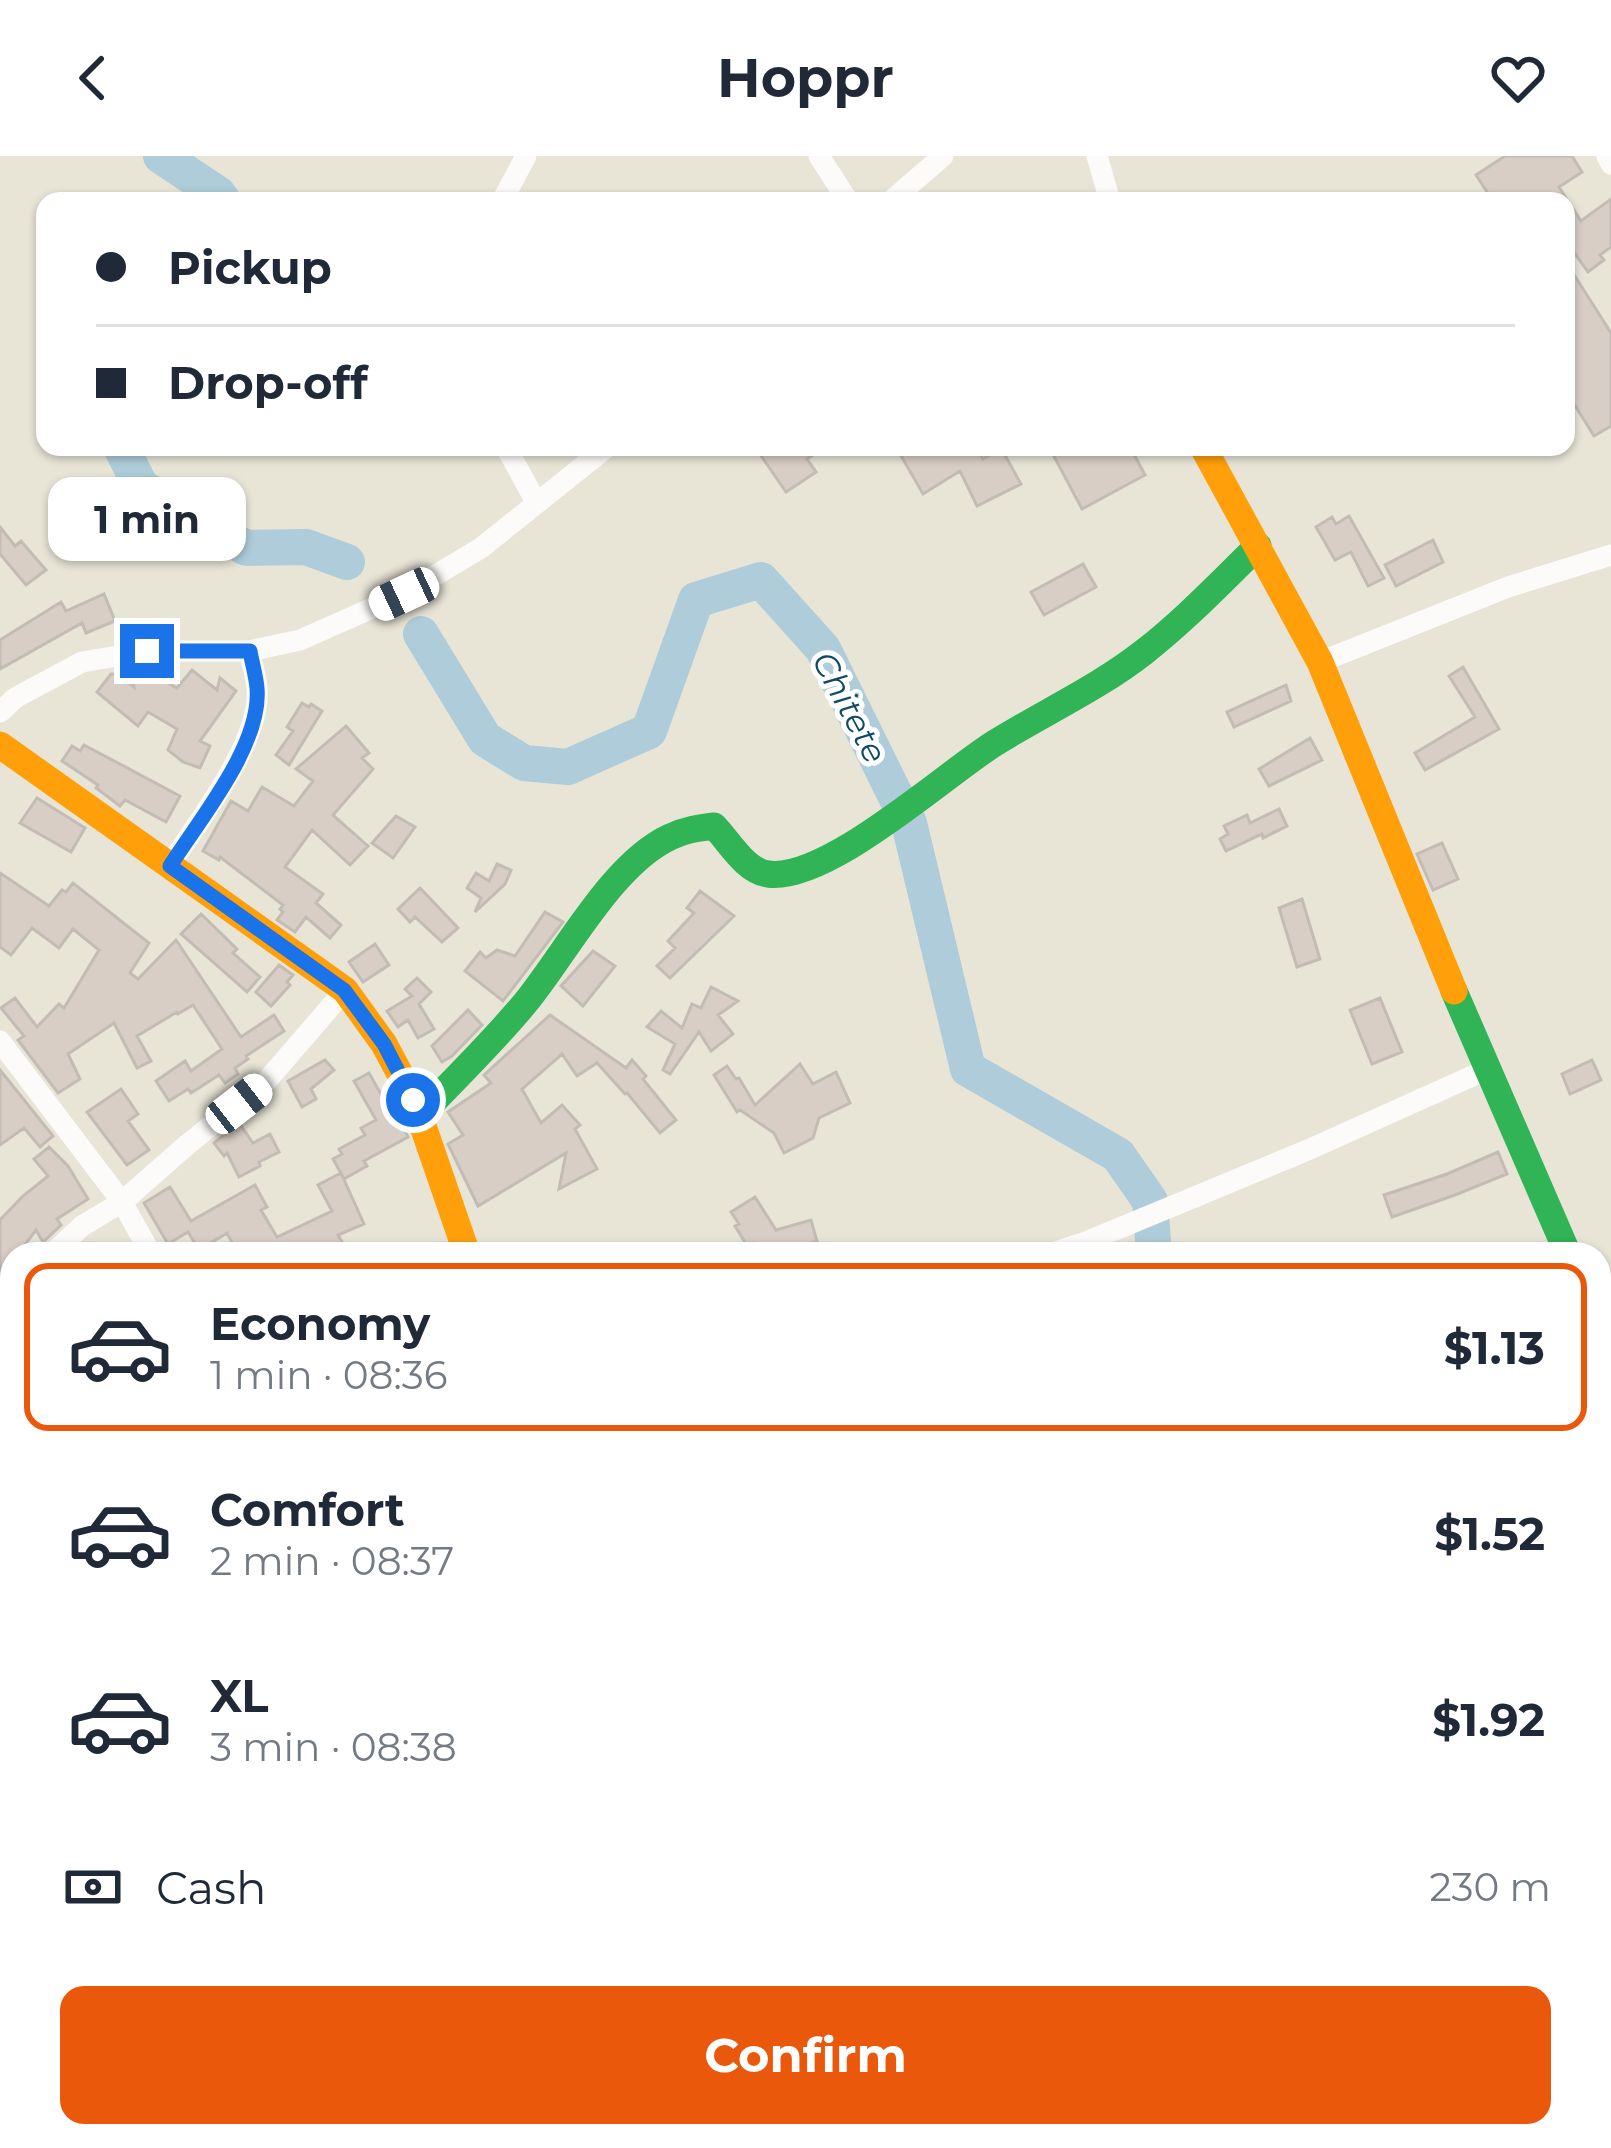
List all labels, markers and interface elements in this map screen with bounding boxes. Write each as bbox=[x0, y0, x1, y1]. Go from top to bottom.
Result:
icon: back bbox=[60, 45, 126, 111]
text: Hoppr bbox=[717, 45, 894, 111]
icon: heart bbox=[1485, 45, 1551, 111]
text: Pickup bbox=[168, 240, 332, 295]
text: Drop-off bbox=[168, 355, 368, 410]
callout: 1 min bbox=[48, 477, 246, 561]
text: 1 min bbox=[94, 495, 200, 543]
car bbox=[364, 562, 444, 626]
route end bbox=[120, 624, 174, 678]
water label: Chitete bbox=[804, 644, 896, 770]
car bbox=[200, 1068, 278, 1140]
route start bbox=[386, 1073, 440, 1127]
icon: car bbox=[66, 1293, 174, 1401]
text: Economy bbox=[210, 1296, 430, 1351]
text: $1.13 bbox=[1444, 1320, 1545, 1375]
text: 1 min · 08:36 bbox=[210, 1351, 448, 1399]
icon: car bbox=[66, 1479, 174, 1587]
text: Comfort bbox=[210, 1482, 405, 1537]
text: $1.52 bbox=[1434, 1506, 1545, 1561]
text: 2 min · 08:37 bbox=[210, 1537, 454, 1585]
icon: car bbox=[66, 1665, 174, 1773]
text: XL bbox=[210, 1668, 268, 1723]
text: $1.92 bbox=[1432, 1692, 1545, 1747]
text: 3 min · 08:38 bbox=[210, 1723, 457, 1771]
icon: cash bbox=[60, 1854, 126, 1920]
text: Cash bbox=[156, 1860, 267, 1915]
text: 230 m bbox=[1429, 1863, 1551, 1911]
button: Confirm bbox=[60, 1986, 1551, 2124]

